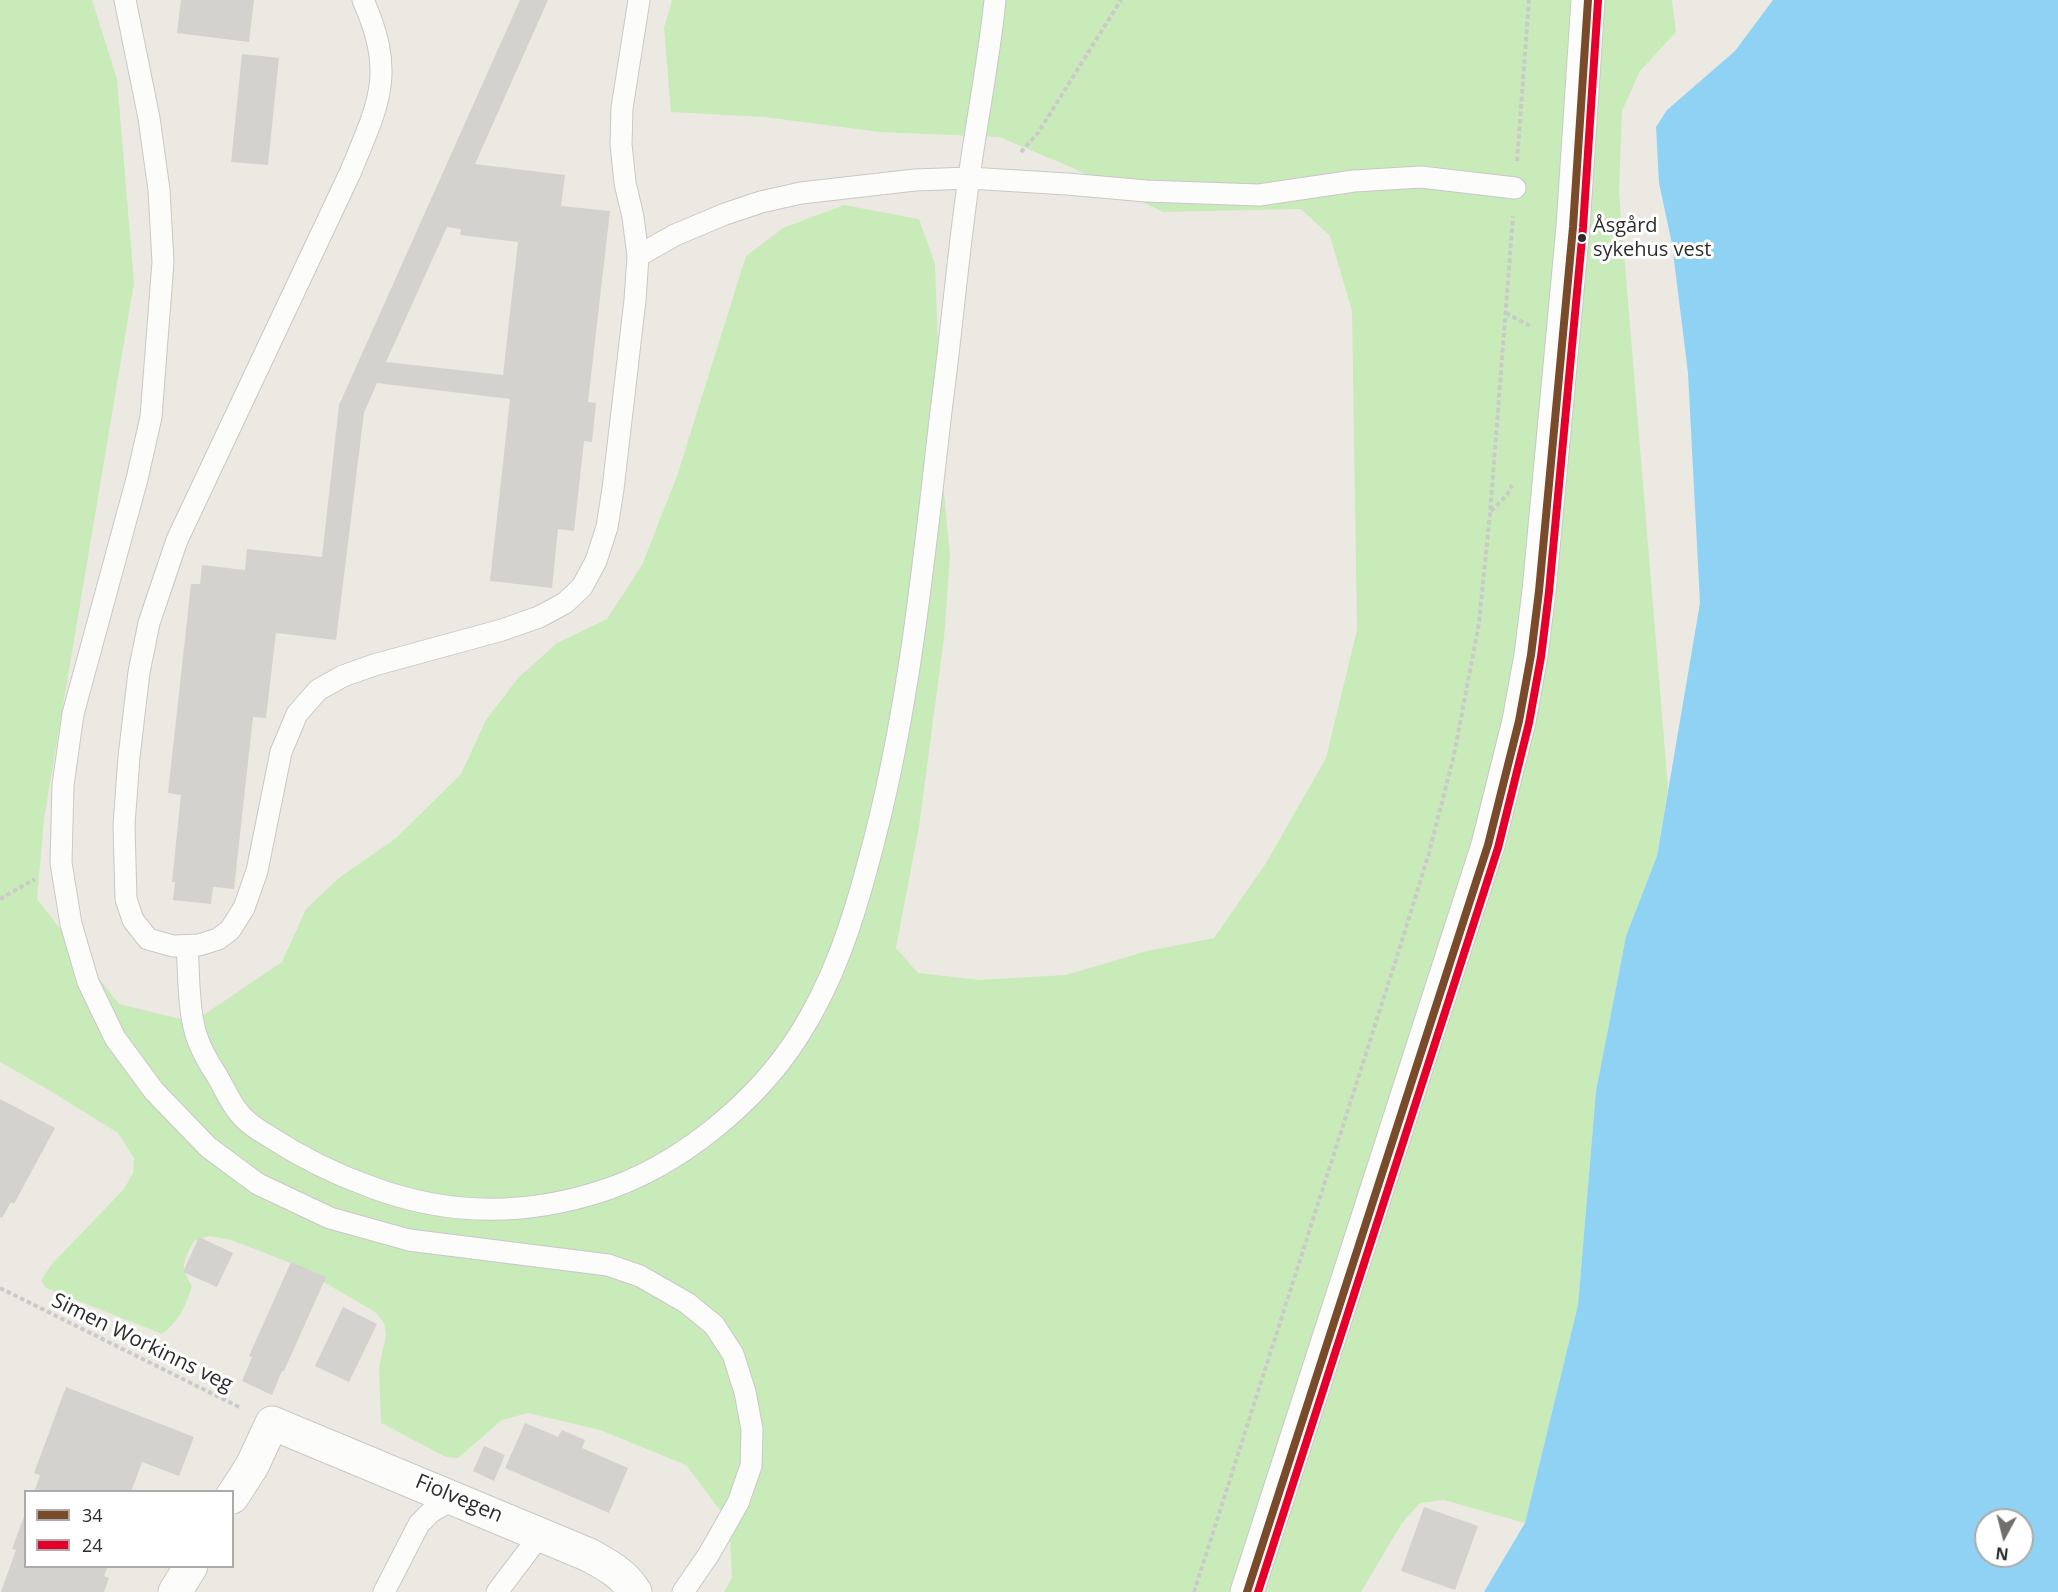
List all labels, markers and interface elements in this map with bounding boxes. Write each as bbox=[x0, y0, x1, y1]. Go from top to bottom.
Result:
place label: Åsgård sykehus vest bbox=[1593, 214, 1711, 261]
marker: Åsgård sykehus vest bbox=[1576, 232, 1588, 244]
street label: Simen Workinns veg bbox=[47, 1288, 237, 1398]
street label: Fiolvegen bbox=[412, 1469, 506, 1529]
legend bbox=[24, 1490, 234, 1568]
text: 34 bbox=[82, 1503, 103, 1527]
north arrow bbox=[1974, 1508, 2034, 1568]
text: 24 bbox=[82, 1533, 103, 1557]
text: N bbox=[1994, 1542, 2010, 1566]

